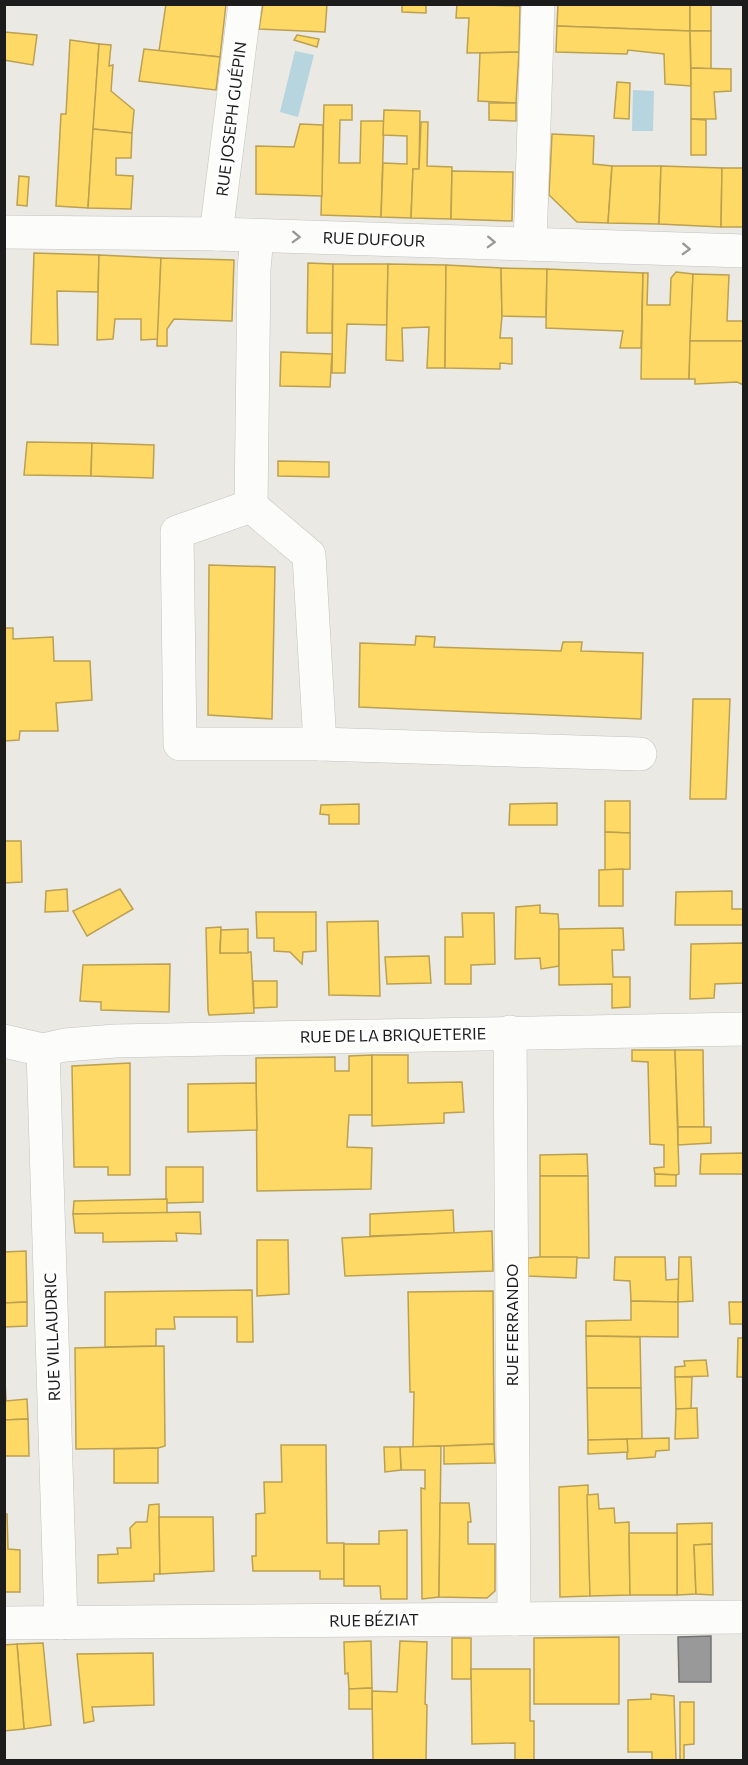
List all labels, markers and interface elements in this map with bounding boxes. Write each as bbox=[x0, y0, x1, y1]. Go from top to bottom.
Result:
street label: RUE JOSEPH GUÉPIN bbox=[212, 40, 249, 197]
street label: RUE DUFOUR bbox=[322, 227, 426, 250]
one-way arrow bbox=[291, 231, 300, 243]
one-way arrow bbox=[486, 236, 495, 249]
one-way arrow bbox=[681, 242, 690, 255]
street label: RUE DE LA BRIQUETERIE bbox=[300, 1023, 486, 1046]
street label: RUE FERRANDO bbox=[502, 1264, 521, 1386]
street label: RUE VILLAUDRIC bbox=[40, 1272, 63, 1402]
street label: RUE BÉZIAT bbox=[329, 1609, 419, 1630]

